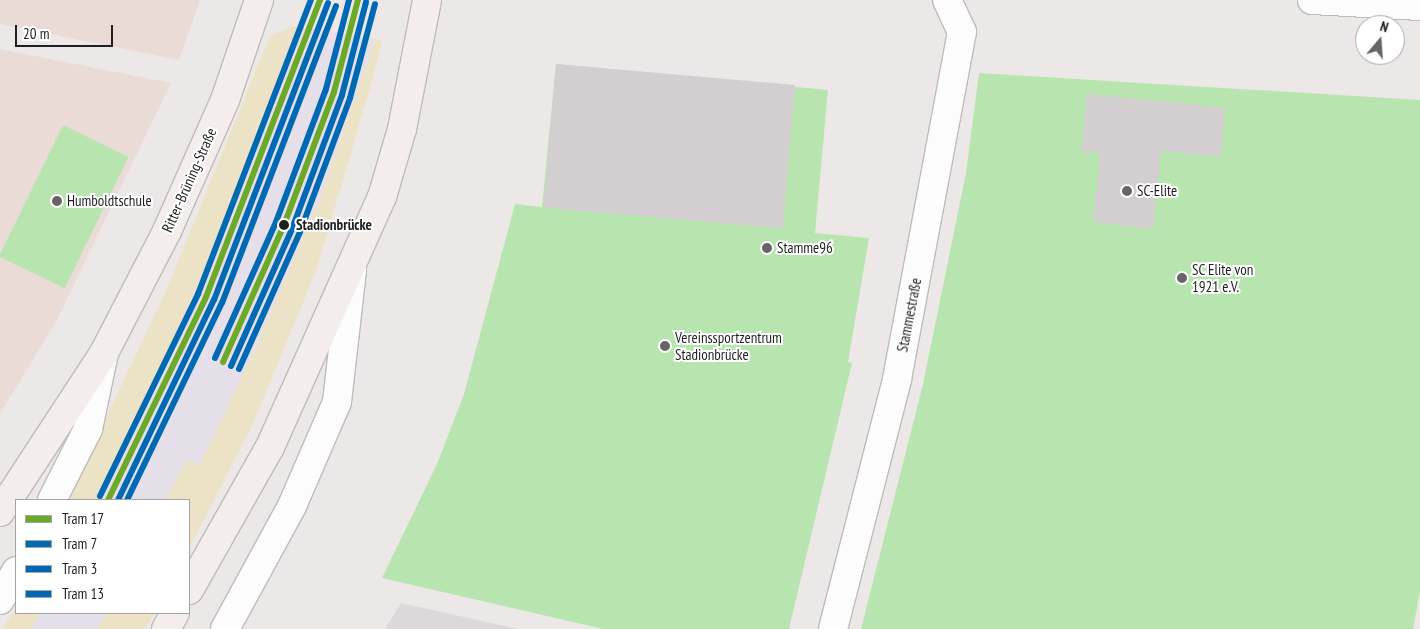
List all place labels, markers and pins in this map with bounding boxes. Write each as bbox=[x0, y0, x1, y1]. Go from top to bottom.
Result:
place label: SC-Elite bbox=[1137, 182, 1177, 200]
marker: SC-Elite bbox=[1121, 185, 1133, 197]
place label: Humboldtschule bbox=[67, 192, 152, 210]
marker: Humboldtschule bbox=[51, 195, 63, 207]
marker: Stadionbrücke bbox=[275, 216, 293, 234]
place label: Stadionbrücke bbox=[296, 216, 372, 234]
place label: Stamme96 bbox=[777, 239, 833, 257]
marker: Stamme96 bbox=[761, 242, 773, 254]
place label: SC Elite von 1921 e.V. bbox=[1192, 260, 1254, 295]
marker: SC Elite von 1921 e.V. bbox=[1176, 272, 1188, 284]
place label: Vereinssportzentrum Stadionbrücke bbox=[675, 328, 782, 363]
marker: Vereinssportzentrum Stadionbrücke bbox=[659, 340, 671, 352]

